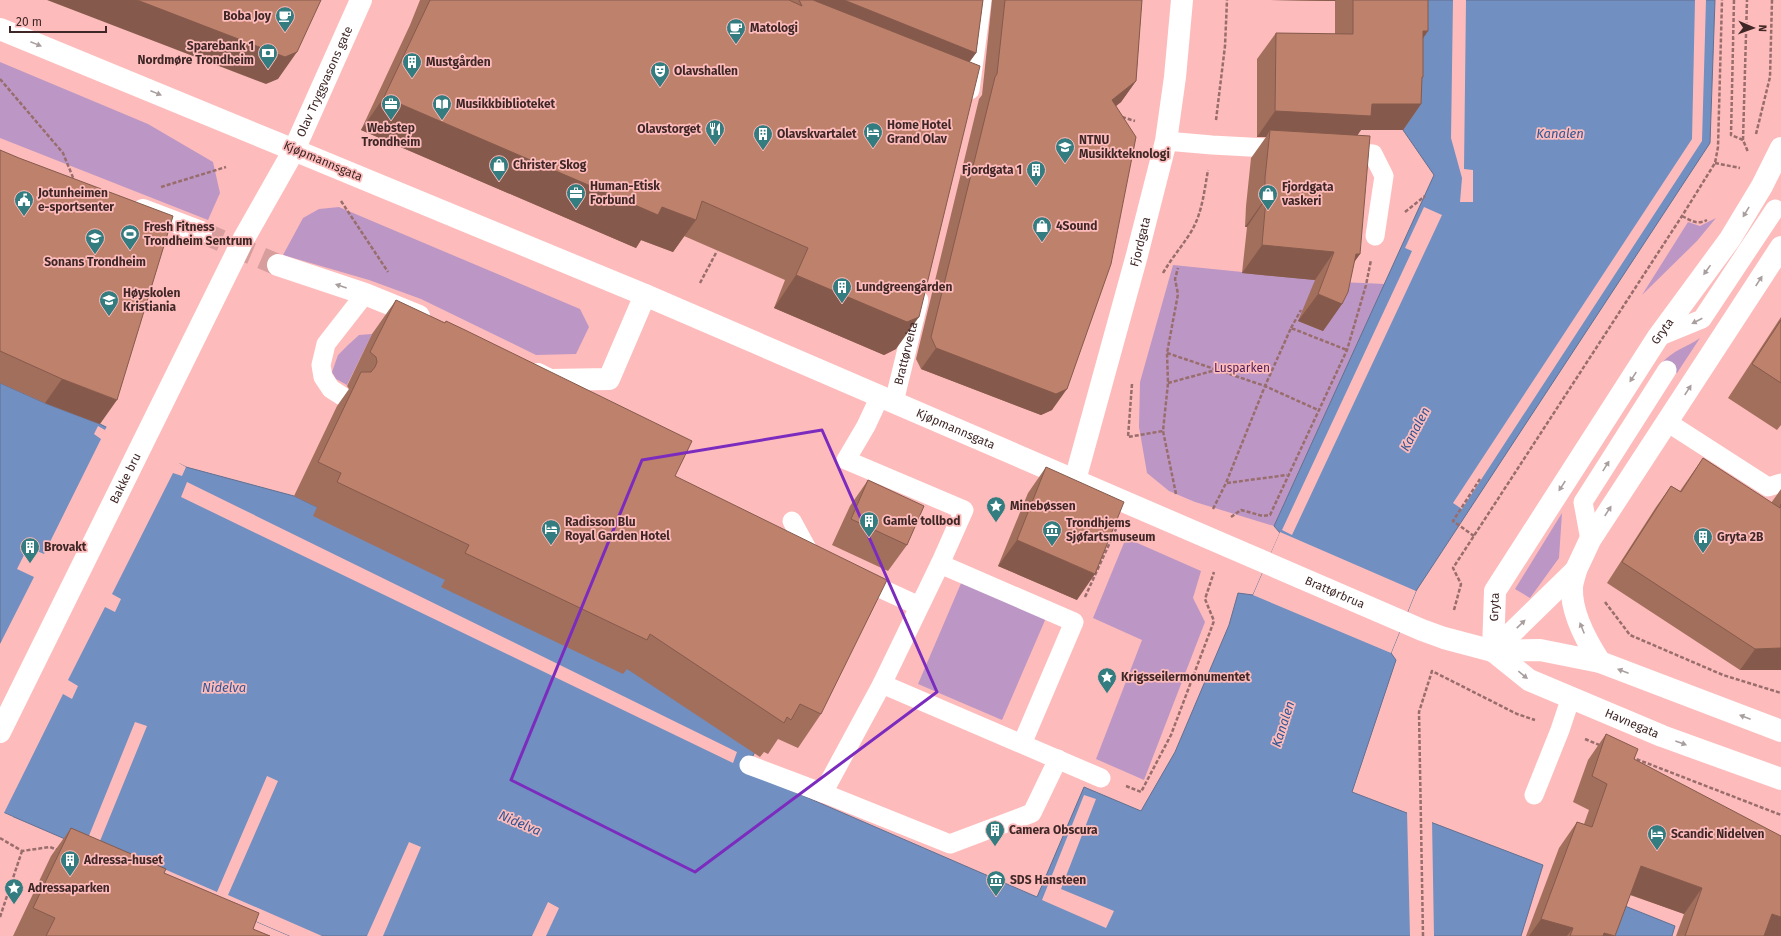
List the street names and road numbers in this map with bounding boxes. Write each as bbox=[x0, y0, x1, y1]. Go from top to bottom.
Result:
street label: Olav Tryggvasons gate bbox=[294, 24, 355, 139]
street label: Kjøpmannsgata bbox=[281, 138, 365, 184]
street label: Fjordgata bbox=[1127, 216, 1153, 268]
street label: Gryta bbox=[1648, 315, 1676, 347]
street label: Brattørveita bbox=[891, 320, 920, 387]
street label: Kjøpmannsgata bbox=[914, 406, 997, 452]
street label: Bakke bru bbox=[107, 451, 144, 506]
street label: Brattørbrua bbox=[1303, 573, 1367, 611]
street label: Gryta bbox=[1487, 592, 1502, 622]
street label: Havnegata bbox=[1603, 706, 1661, 741]

